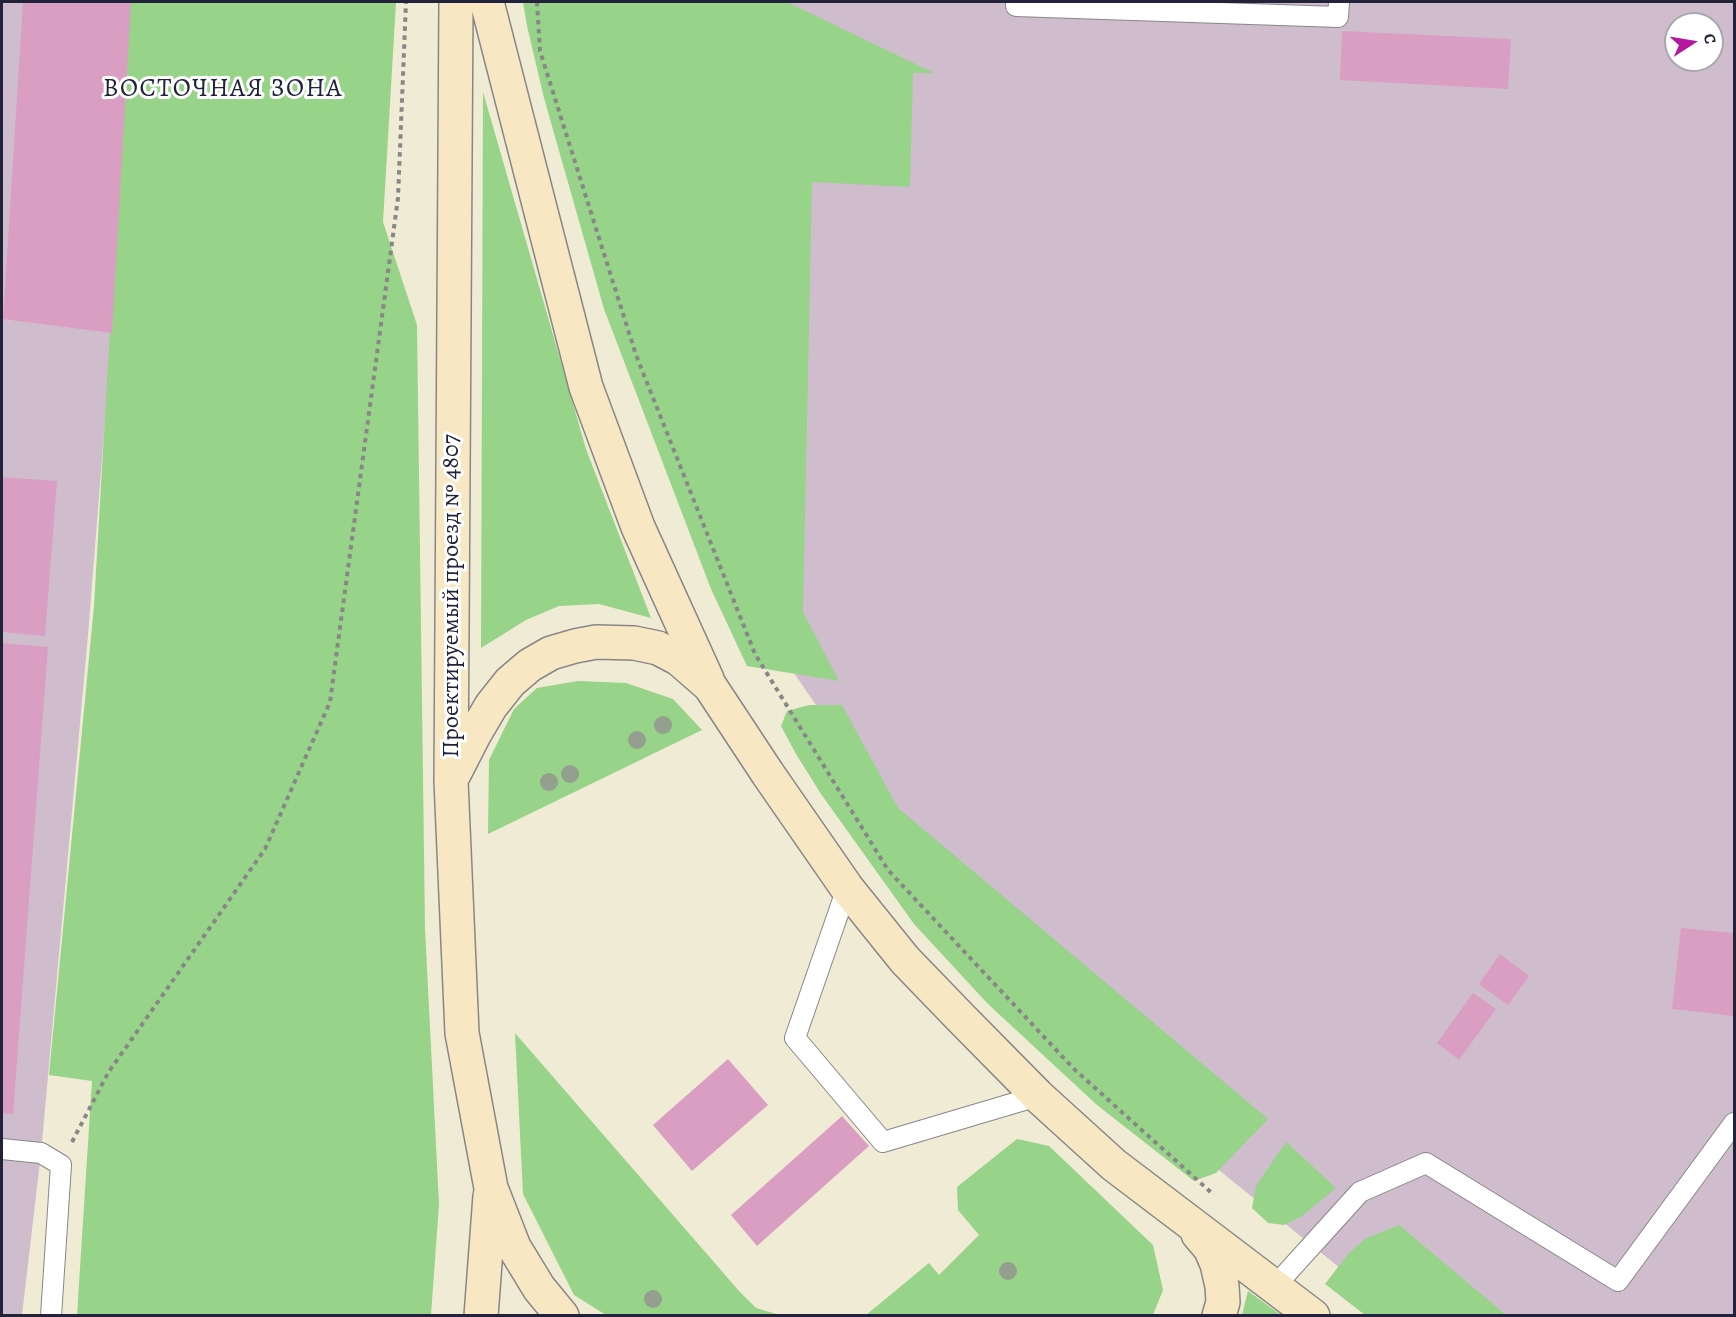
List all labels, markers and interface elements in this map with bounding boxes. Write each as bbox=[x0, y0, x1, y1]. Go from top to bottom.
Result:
north arrow bbox=[1664, 12, 1724, 72]
text: С bbox=[1698, 32, 1721, 46]
district label: ВОСТОЧНАЯ ЗОНА bbox=[103, 74, 343, 106]
street label: Проектируемый проезд № 4807 bbox=[438, 434, 466, 758]

